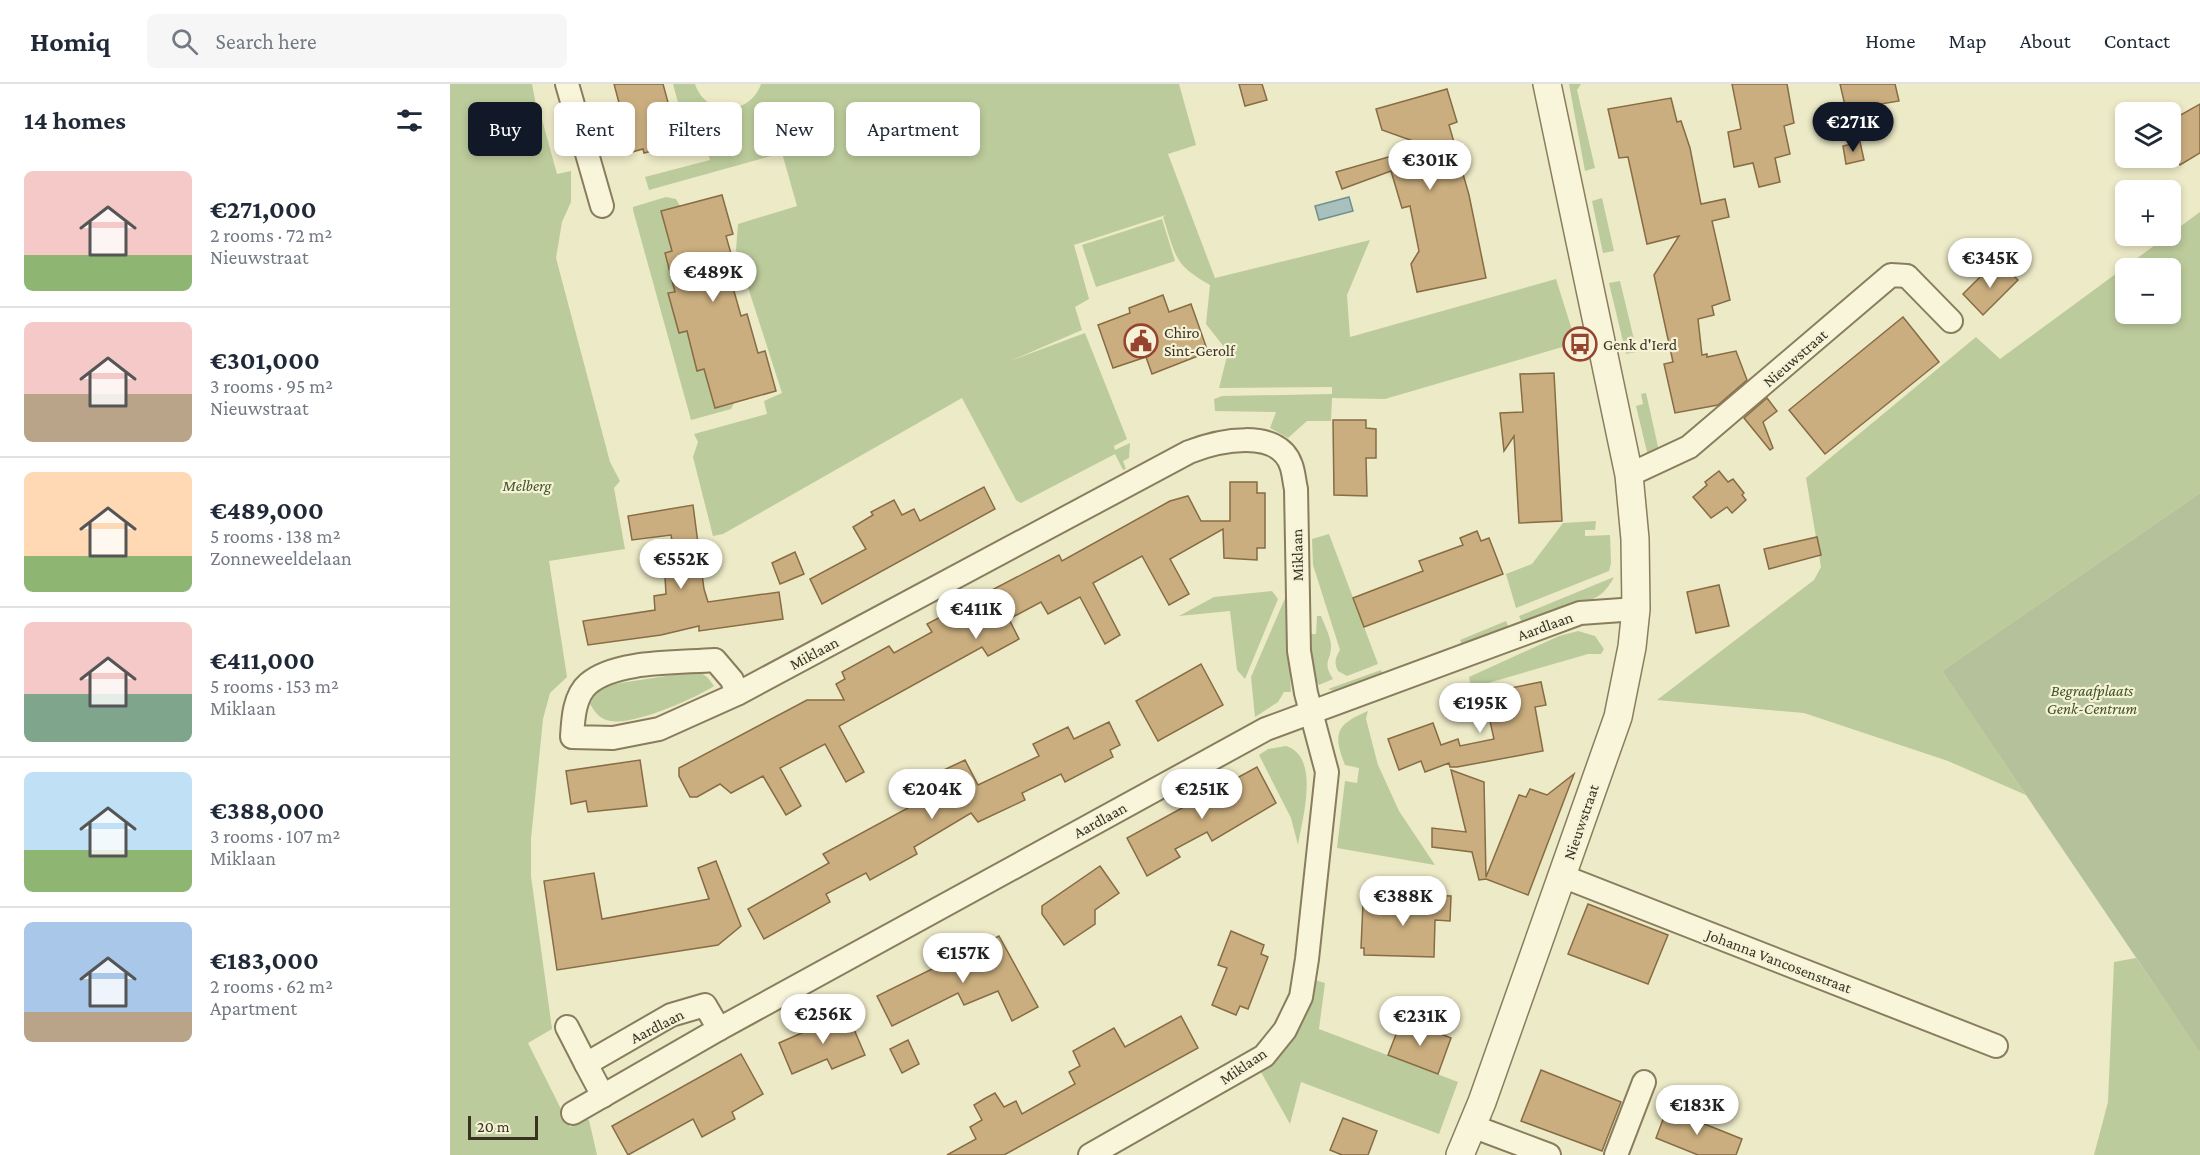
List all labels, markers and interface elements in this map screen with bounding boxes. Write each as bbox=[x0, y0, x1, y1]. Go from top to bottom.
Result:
search box bbox=[147, 14, 567, 68]
icon: search bbox=[168, 25, 201, 58]
text: Homiq bbox=[30, 26, 111, 57]
text: Search here bbox=[216, 29, 317, 54]
text: Home bbox=[1865, 29, 1915, 53]
text: Map bbox=[1948, 29, 1987, 53]
text: About bbox=[2020, 29, 2071, 53]
text: Contact bbox=[2104, 29, 2170, 53]
chip: Buy bbox=[468, 102, 542, 156]
chip: Rent bbox=[554, 102, 635, 156]
chip: Filters bbox=[647, 102, 742, 156]
chip: New bbox=[754, 102, 834, 156]
chip: Apartment bbox=[846, 102, 980, 156]
pin: €271K bbox=[1811, 102, 1895, 153]
map controls bbox=[2115, 102, 2181, 324]
button: layers bbox=[2115, 102, 2181, 168]
icon: filters bbox=[393, 104, 426, 137]
text: 14 homes bbox=[24, 106, 126, 135]
text: €271K bbox=[1827, 110, 1879, 132]
pin: €301K bbox=[1388, 140, 1472, 191]
text: €301K bbox=[1402, 148, 1458, 170]
button: + bbox=[2115, 180, 2181, 246]
icon: home bbox=[72, 195, 144, 267]
text: €271,000 bbox=[210, 195, 316, 224]
text: 2 rooms · 72 m² bbox=[210, 224, 332, 246]
pin: €345K bbox=[1948, 238, 2032, 289]
text: Nieuwstraat bbox=[210, 246, 309, 268]
text: €345K bbox=[1962, 246, 2018, 268]
pin: €489K bbox=[671, 252, 755, 303]
button: − bbox=[2115, 258, 2181, 324]
text: €489K bbox=[684, 260, 742, 282]
public building icon: Chiro Sint-Gerolf bbox=[1123, 323, 1159, 359]
place label: Chiro Sint-Gerolf bbox=[1164, 324, 1236, 359]
street label: Nieuwstraat bbox=[1760, 325, 1831, 390]
bus stop icon: Genk d'Ierd bbox=[1562, 326, 1598, 362]
place label: Genk d'Ierd bbox=[1603, 336, 1678, 353]
icon: home bbox=[72, 346, 144, 418]
text: €301,000 bbox=[210, 346, 320, 375]
text: 3 rooms · 95 m² bbox=[210, 375, 333, 397]
text: Nieuwstraat bbox=[210, 397, 309, 419]
park label: Melberg bbox=[502, 477, 552, 495]
icon: home bbox=[72, 496, 144, 568]
text: €489,000 bbox=[210, 496, 324, 525]
text: 5 rooms · 138 m² bbox=[210, 525, 340, 547]
street label: Miklaan bbox=[1288, 528, 1306, 582]
pin: €552K bbox=[639, 539, 723, 590]
text: Zonneweeldelaan bbox=[210, 547, 352, 569]
text: €552K bbox=[653, 547, 709, 569]
pin: €411K bbox=[934, 589, 1018, 640]
text: €411K bbox=[950, 597, 1002, 619]
street label: Aardlaan bbox=[1515, 608, 1575, 644]
street label: Miklaan bbox=[787, 633, 842, 673]
icon: home bbox=[72, 646, 144, 718]
text: €411,000 bbox=[210, 646, 315, 675]
text: 5 rooms · 153 m² bbox=[210, 675, 339, 697]
park label: Begraafplaats Genk-Centrum bbox=[2047, 682, 2138, 717]
pin: €195K bbox=[1438, 683, 1522, 734]
text: €195K bbox=[1453, 691, 1507, 713]
text: Miklaan bbox=[210, 697, 276, 719]
pin: €204K bbox=[890, 769, 974, 820]
pin: €251K bbox=[1160, 769, 1244, 820]
text: €204K bbox=[902, 777, 962, 799]
text: €251K bbox=[1175, 777, 1229, 799]
street label: Nieuwstraat bbox=[1560, 781, 1602, 862]
icon: home bbox=[72, 796, 144, 868]
text: €388,000 bbox=[210, 796, 324, 825]
street label: Aardlaan bbox=[1071, 798, 1130, 841]
text: 3 rooms · 107 m² bbox=[210, 825, 340, 847]
text: Miklaan bbox=[210, 847, 276, 869]
pin: €388K bbox=[1361, 876, 1445, 927]
text: €388K bbox=[1374, 884, 1432, 906]
street label: Johanna Vancosenstraat bbox=[1702, 925, 1855, 998]
pin: €157K bbox=[921, 933, 1005, 984]
text: €157K bbox=[937, 941, 989, 963]
icon: home bbox=[72, 946, 144, 1018]
text: €183,000 bbox=[210, 946, 319, 975]
text: 2 rooms · 62 m² bbox=[210, 975, 333, 997]
pin: €256K bbox=[781, 994, 865, 1045]
pin: €231K bbox=[1378, 996, 1462, 1047]
text: Apartment bbox=[210, 997, 297, 1019]
text: €256K bbox=[795, 1002, 851, 1024]
text: €231K bbox=[1393, 1004, 1447, 1026]
street label: Aardlaan bbox=[627, 1005, 687, 1047]
street label: Miklaan bbox=[1216, 1044, 1270, 1088]
pin: €183K bbox=[1655, 1085, 1739, 1136]
text: €183K bbox=[1670, 1093, 1724, 1115]
scale bar bbox=[468, 1113, 538, 1140]
text: 20 m bbox=[477, 1118, 510, 1135]

